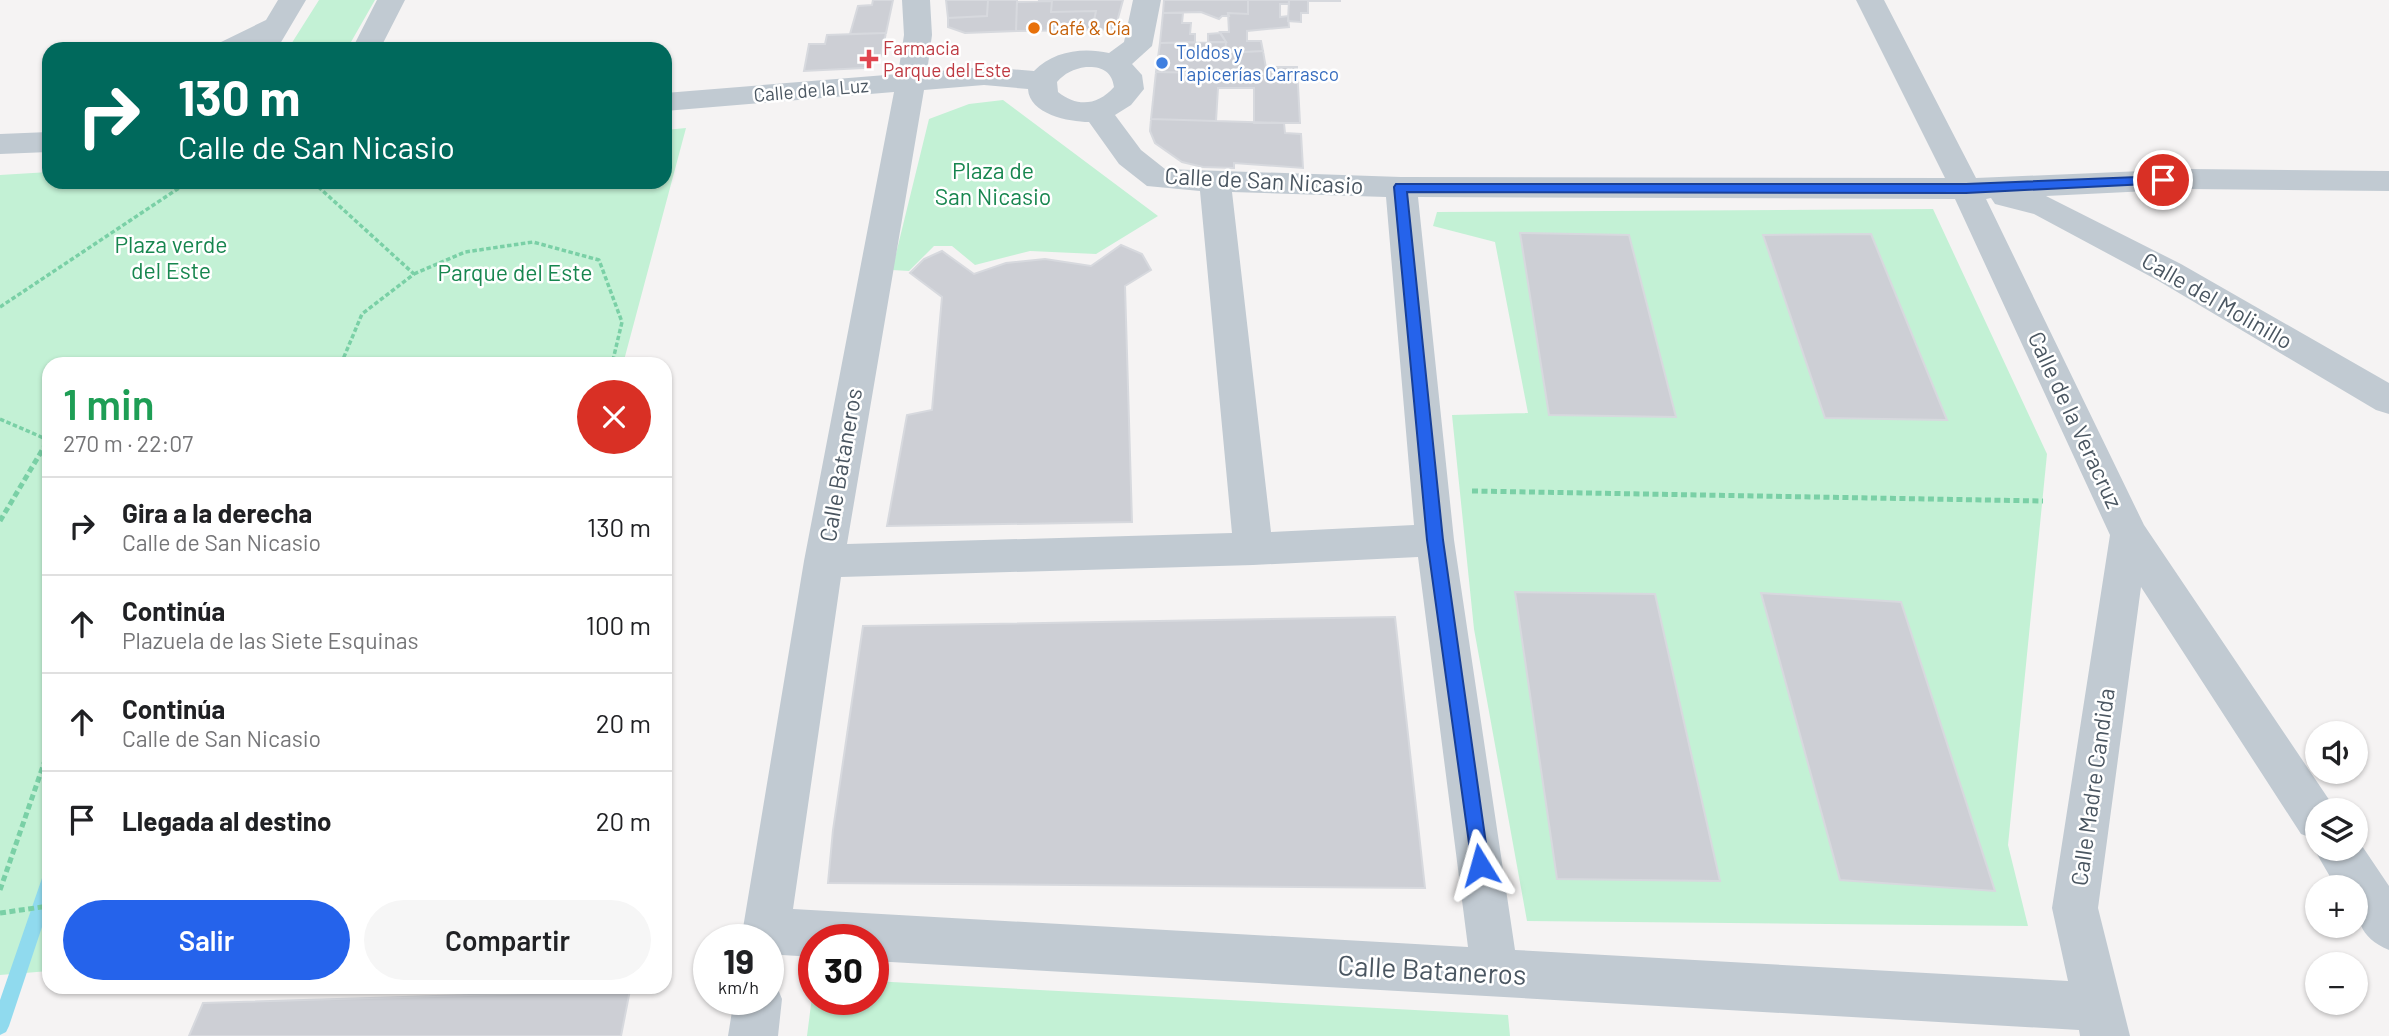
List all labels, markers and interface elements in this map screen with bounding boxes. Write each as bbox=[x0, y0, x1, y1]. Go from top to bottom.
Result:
place label: Café & Cía bbox=[1048, 16, 1130, 39]
marker: Café & Cía bbox=[1026, 20, 1042, 36]
place label: Farmacia Parque del Este bbox=[883, 36, 1011, 81]
place label: Toldos y Tapicerías Carrasco bbox=[1176, 40, 1339, 85]
marker: Farmacia Parque del Este bbox=[861, 51, 877, 67]
marker: Toldos y Tapicerías Carrasco bbox=[1154, 55, 1170, 71]
text: 130 m bbox=[178, 67, 300, 126]
icon: right bbox=[63, 70, 154, 161]
street label: Calle de la Luz bbox=[752, 73, 869, 106]
text: Calle de San Nicasio bbox=[178, 127, 455, 165]
pin bbox=[2133, 150, 2193, 210]
park label: Plaza de San Nicasio bbox=[935, 156, 1051, 210]
street label: Calle de San Nicasio bbox=[1164, 161, 1364, 199]
icon: arrive bbox=[2144, 161, 2182, 199]
park label: Plaza verde del Este bbox=[114, 230, 228, 284]
street label: Calle del Molinillo bbox=[2137, 246, 2298, 355]
park label: Parque del Este bbox=[437, 258, 593, 286]
street label: Calle de la Veracruz bbox=[2023, 327, 2129, 512]
text: 1 min bbox=[63, 378, 155, 428]
button: close bbox=[577, 380, 651, 454]
street label: Calle Bataneros bbox=[813, 386, 867, 544]
text: 270 m · 22:07 bbox=[63, 429, 193, 457]
text: Gira a la derecha bbox=[122, 497, 312, 528]
icon: right bbox=[63, 507, 101, 545]
text: 130 m bbox=[587, 511, 651, 542]
text: Calle de San Nicasio bbox=[122, 528, 321, 556]
text: Continúa bbox=[122, 595, 225, 626]
icon: ahead bbox=[63, 605, 101, 643]
text: 100 m bbox=[586, 609, 651, 640]
text: Plazuela de las Siete Esquinas bbox=[122, 626, 419, 654]
street label: Calle Madre Candida bbox=[2064, 686, 2120, 888]
text: Continúa bbox=[122, 693, 225, 724]
icon: ahead bbox=[63, 703, 101, 741]
text: 20 m bbox=[596, 707, 651, 738]
map controls bbox=[2305, 721, 2368, 1015]
button: sound bbox=[2305, 721, 2368, 784]
text: Calle de San Nicasio bbox=[122, 724, 321, 752]
button: layers bbox=[2305, 798, 2368, 861]
icon: arrive bbox=[63, 801, 101, 839]
text: Llegada al destino bbox=[122, 805, 331, 836]
text: 20 m bbox=[596, 805, 651, 836]
position arrow bbox=[1443, 828, 1517, 902]
button: + bbox=[2305, 875, 2368, 938]
button: Salir bbox=[63, 900, 350, 980]
button: Compartir bbox=[364, 900, 651, 980]
speed limit sign: 30 bbox=[798, 924, 889, 1015]
text: 19 bbox=[723, 939, 754, 981]
street label: Calle Bataneros bbox=[1337, 947, 1527, 991]
button: − bbox=[2305, 952, 2368, 1015]
text: km/h bbox=[718, 976, 759, 998]

